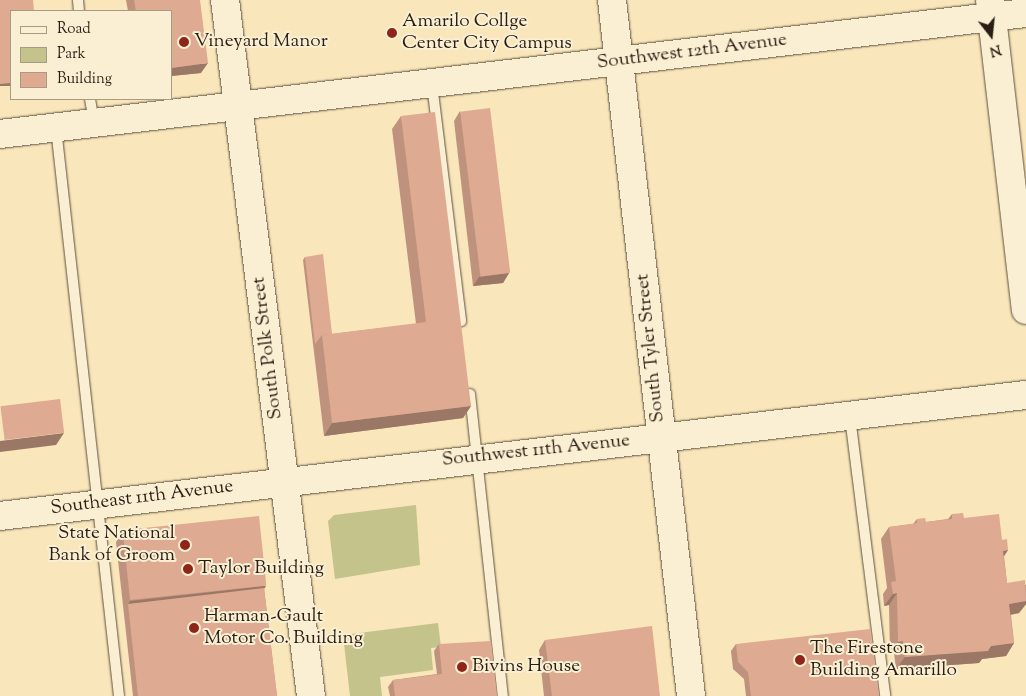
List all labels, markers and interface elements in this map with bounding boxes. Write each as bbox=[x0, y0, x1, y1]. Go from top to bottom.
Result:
legend bbox=[10, 10, 172, 100]
north arrow bbox=[966, 10, 1016, 60]
place label: Amarilo Collge Center City Campus bbox=[402, 11, 572, 55]
text: Road bbox=[57, 19, 91, 40]
marker: Amarilo Collge Center City Campus bbox=[386, 27, 398, 39]
street label: Southwest 12th Avenue bbox=[596, 29, 788, 75]
place label: Vineyard Manor bbox=[194, 31, 328, 53]
marker: Vineyard Manor bbox=[178, 36, 190, 48]
text: N bbox=[987, 38, 1003, 61]
text: Park bbox=[57, 44, 86, 65]
text: Building bbox=[57, 69, 112, 90]
street label: South Tyler Street bbox=[632, 272, 670, 424]
street label: South Polk Street bbox=[248, 275, 288, 421]
street label: Southwest 11th Avenue bbox=[441, 430, 631, 472]
street label: Southeast 11th Avenue bbox=[49, 475, 235, 521]
place label: State National Bank of Groom bbox=[48, 523, 175, 567]
marker: State National Bank of Groom bbox=[179, 539, 191, 551]
place label: Taylor Building bbox=[198, 558, 324, 580]
marker: Taylor Building bbox=[182, 563, 194, 575]
place label: Harman-Gault Motor Co. Building bbox=[204, 606, 363, 650]
marker: Harman-Gault Motor Co. Building bbox=[188, 622, 200, 634]
place label: The Firestone Building Amarillo bbox=[810, 638, 957, 682]
marker: The Firestone Building Amarillo bbox=[794, 654, 806, 666]
place label: Bivins House bbox=[472, 656, 580, 678]
marker: Bivins House bbox=[456, 661, 468, 673]

